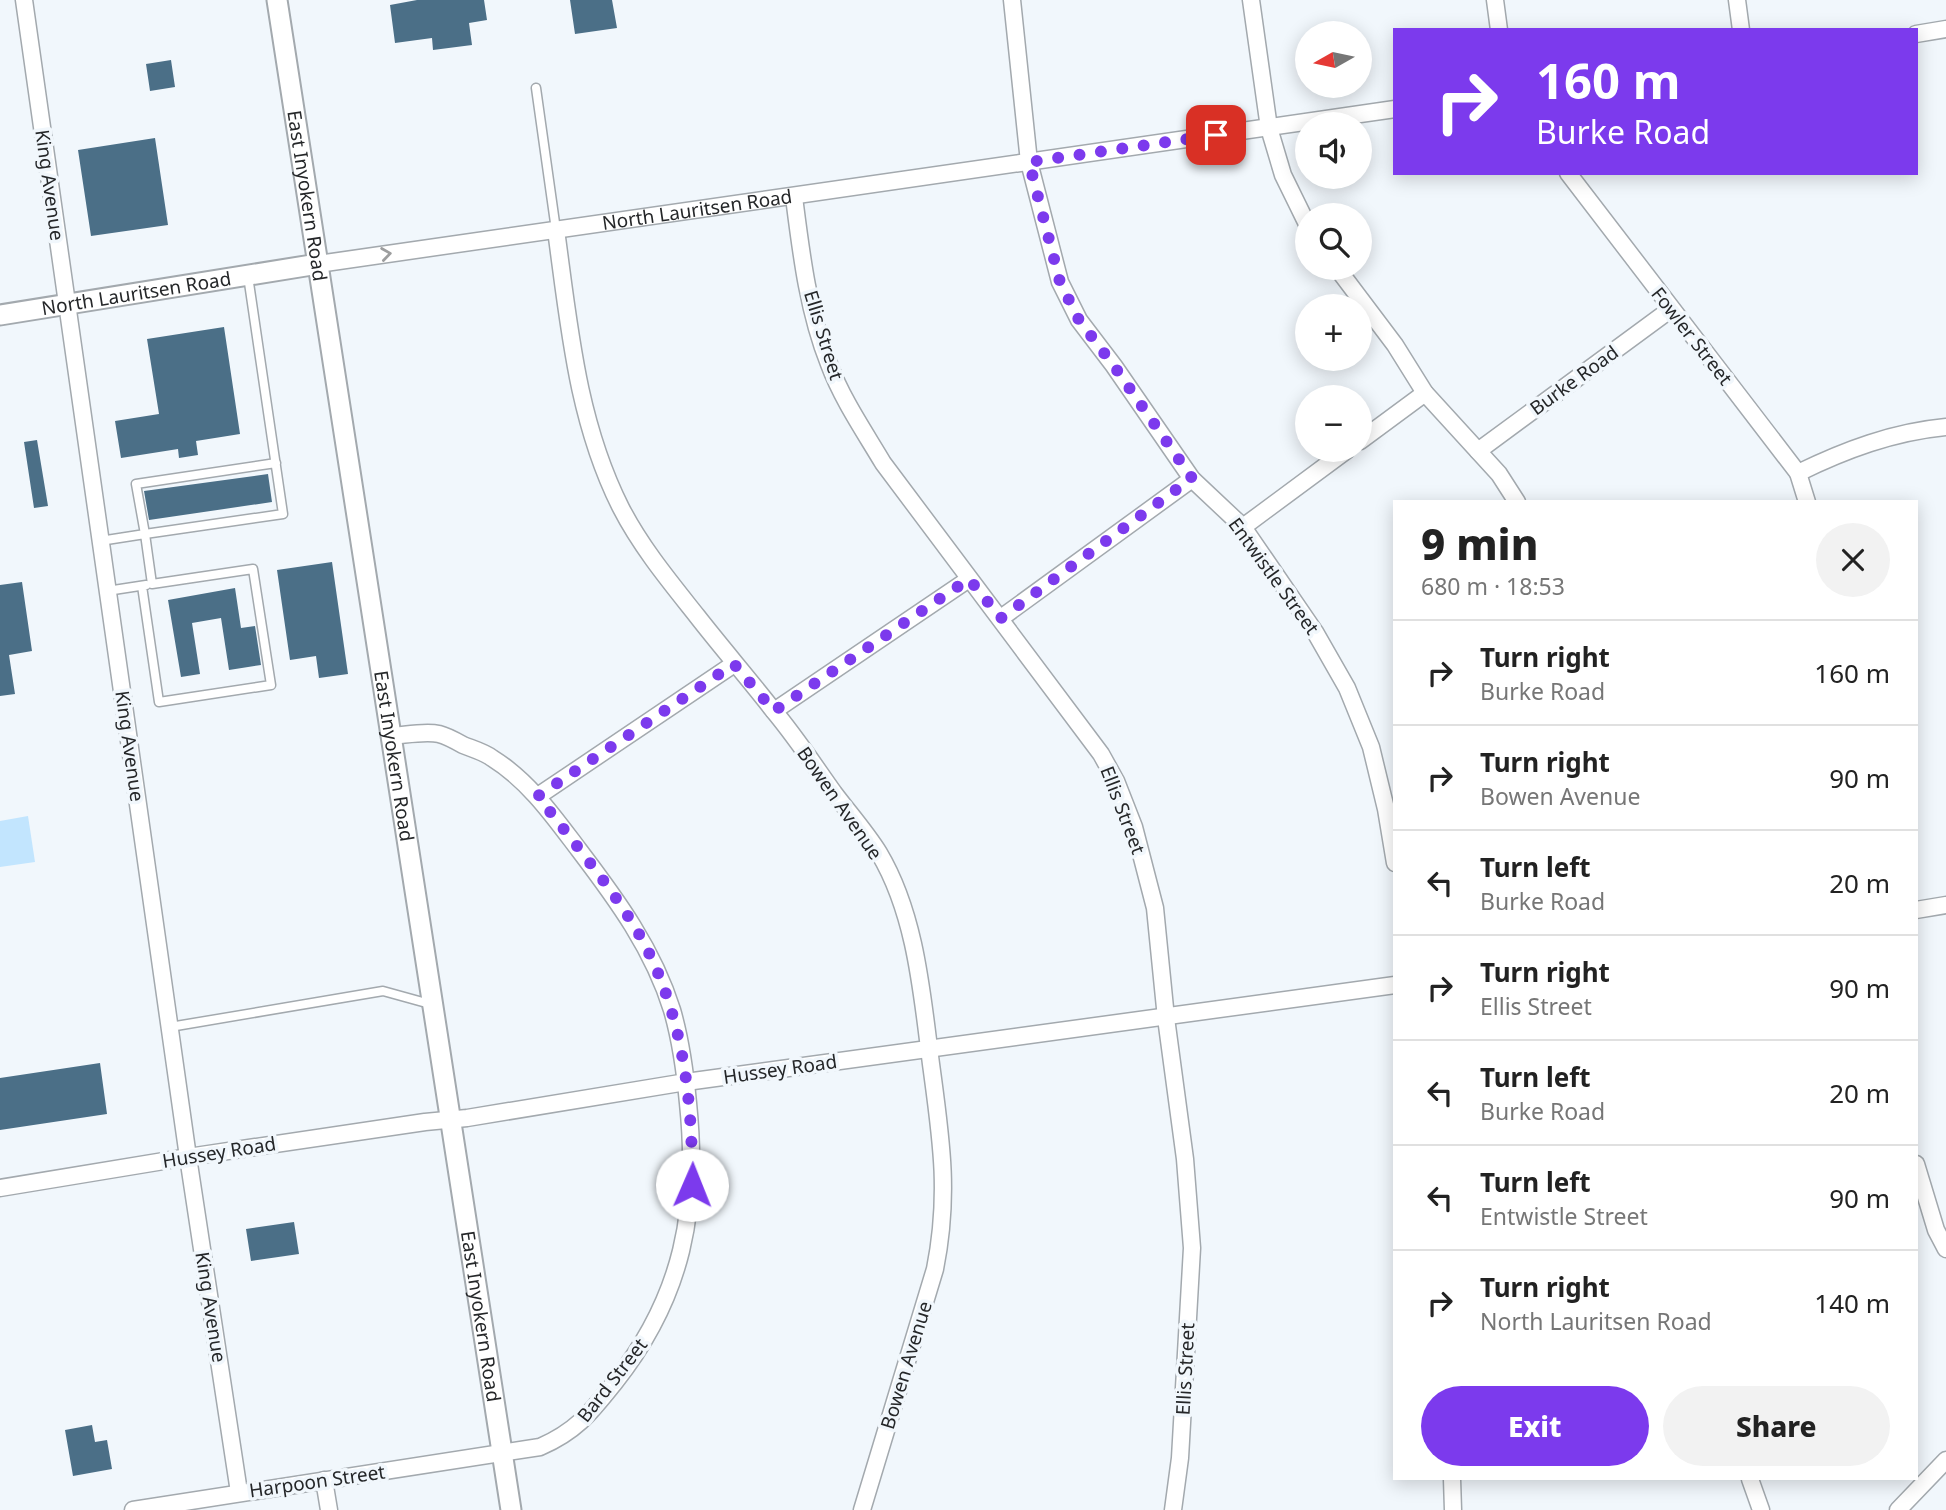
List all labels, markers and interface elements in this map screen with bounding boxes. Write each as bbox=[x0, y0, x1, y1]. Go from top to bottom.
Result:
north arrow bbox=[1295, 21, 1372, 98]
map controls bbox=[1295, 21, 1372, 462]
text: 160 m bbox=[1536, 47, 1681, 113]
icon: right bbox=[1421, 56, 1512, 147]
pin bbox=[1186, 105, 1246, 165]
street label: East Inyokern Road bbox=[281, 108, 333, 283]
text: Burke Road bbox=[1536, 110, 1710, 153]
button: sound bbox=[1295, 112, 1372, 189]
icon: arrive bbox=[1197, 116, 1235, 154]
street label: King Avenue bbox=[29, 128, 71, 242]
street label: North Lauritsen Road bbox=[600, 183, 794, 236]
button: search bbox=[1295, 203, 1372, 280]
one-way arrow bbox=[380, 247, 392, 262]
street label: North Lauritsen Road bbox=[40, 265, 233, 321]
street label: Fowler Street bbox=[1646, 282, 1738, 390]
street label: Ellis Street bbox=[798, 287, 850, 383]
button: + bbox=[1295, 294, 1372, 371]
street label: Burke Road bbox=[1525, 339, 1623, 421]
button: − bbox=[1295, 385, 1372, 462]
street label: Entwistle Street bbox=[1223, 512, 1325, 640]
text: 9 min bbox=[1421, 515, 1538, 572]
button: close bbox=[1816, 523, 1890, 597]
text: 680 m · 18:53 bbox=[1421, 570, 1565, 602]
text: Turn right bbox=[1480, 639, 1610, 675]
icon: right bbox=[1421, 654, 1459, 692]
text: 160 m bbox=[1814, 655, 1890, 691]
street label: East Inyokern Road bbox=[368, 669, 420, 843]
text: Burke Road bbox=[1480, 675, 1605, 707]
street label: King Avenue bbox=[109, 689, 151, 803]
street label: Bowen Avenue bbox=[791, 741, 889, 865]
text: Turn right bbox=[1480, 744, 1610, 780]
icon: right bbox=[1421, 759, 1459, 797]
text: 90 m bbox=[1829, 760, 1890, 796]
street label: Ellis Street bbox=[1094, 762, 1152, 858]
text: Bowen Avenue bbox=[1480, 780, 1640, 812]
text: Turn left bbox=[1480, 849, 1591, 885]
icon: left bbox=[1421, 864, 1459, 902]
text: 20 m bbox=[1829, 865, 1890, 901]
text: Burke Road bbox=[1480, 885, 1605, 917]
text: Turn right bbox=[1480, 954, 1610, 990]
icon: right bbox=[1421, 969, 1459, 1007]
text: 90 m bbox=[1829, 970, 1890, 1006]
text: Ellis Street bbox=[1480, 990, 1592, 1022]
street label: Hussey Road bbox=[721, 1048, 839, 1090]
text: Turn left bbox=[1480, 1059, 1591, 1095]
icon: left bbox=[1421, 1074, 1459, 1112]
text: 20 m bbox=[1829, 1075, 1890, 1111]
text: Burke Road bbox=[1480, 1095, 1605, 1127]
street label: Hussey Road bbox=[160, 1130, 278, 1174]
position arrow bbox=[655, 1148, 729, 1222]
text: Turn left bbox=[1480, 1164, 1591, 1200]
icon: left bbox=[1421, 1179, 1459, 1217]
text: 90 m bbox=[1829, 1180, 1890, 1216]
text: Entwistle Street bbox=[1480, 1200, 1648, 1232]
street label: East Inyokern Road bbox=[455, 1229, 507, 1404]
street label: King Avenue bbox=[189, 1250, 233, 1364]
text: Turn right bbox=[1480, 1269, 1610, 1305]
icon: right bbox=[1421, 1284, 1459, 1322]
text: 140 m bbox=[1814, 1285, 1890, 1321]
street label: Bowen Avenue bbox=[874, 1298, 938, 1432]
text: North Lauritsen Road bbox=[1480, 1305, 1712, 1337]
street label: Ellis Street bbox=[1170, 1322, 1200, 1416]
street label: Bard Street bbox=[571, 1332, 653, 1427]
button: Exit bbox=[1421, 1386, 1649, 1466]
button: Share bbox=[1663, 1386, 1890, 1466]
street label: Harpoon Street bbox=[247, 1459, 387, 1503]

